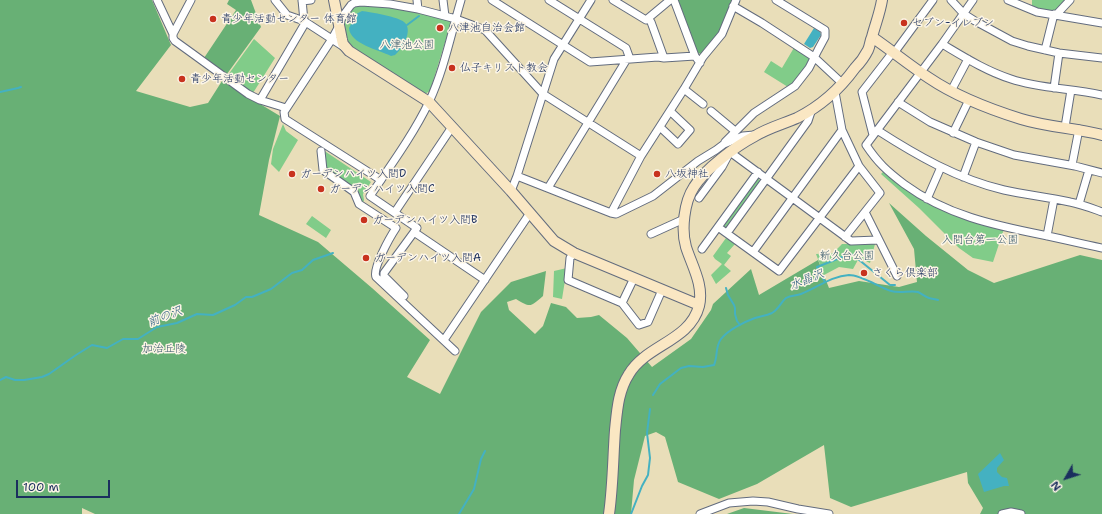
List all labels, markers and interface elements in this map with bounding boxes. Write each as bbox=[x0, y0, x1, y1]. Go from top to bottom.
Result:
place label: 青少年活動センター 体育館 bbox=[221, 12, 357, 26]
marker: 青少年活動センター 体育館 bbox=[208, 14, 218, 24]
place label: セブン-イレブン bbox=[912, 16, 994, 30]
marker: セブン-イレブン bbox=[899, 18, 909, 28]
place label: 八津池自治会館 bbox=[448, 21, 525, 35]
marker: 八津池自治会館 bbox=[435, 23, 445, 33]
park label: 八津池公園 bbox=[380, 38, 434, 52]
place label: 仏子キリスト教会 bbox=[460, 61, 548, 75]
marker: 仏子キリスト教会 bbox=[447, 63, 457, 73]
place label: 青少年活動センター bbox=[190, 72, 289, 86]
marker: 青少年活動センター bbox=[177, 74, 187, 84]
place label: ガーデンハイツ入間D bbox=[300, 167, 406, 181]
place label: 八坂神社 bbox=[665, 167, 709, 181]
marker: ガーデンハイツ入間D bbox=[287, 169, 297, 179]
marker: 八坂神社 bbox=[652, 169, 662, 179]
place label: ガーデンハイツ入間C bbox=[329, 182, 435, 196]
marker: ガーデンハイツ入間C bbox=[316, 184, 326, 194]
place label: ガーデンハイツ入間B bbox=[372, 213, 477, 227]
marker: ガーデンハイツ入間B bbox=[359, 215, 369, 225]
park label: 入間台第一公園 bbox=[942, 233, 1018, 247]
park label: 新久台公園 bbox=[820, 249, 874, 263]
place label: ガーデンハイツ入間A bbox=[374, 251, 481, 265]
marker: ガーデンハイツ入間A bbox=[361, 253, 371, 263]
place label: さくら倶楽部 bbox=[872, 266, 938, 280]
water label: 水晶沢 bbox=[788, 267, 826, 293]
marker: さくら倶楽部 bbox=[859, 268, 869, 278]
water label: 前の沢 bbox=[146, 304, 184, 330]
park label: 加治丘陵 bbox=[142, 342, 186, 356]
north arrow bbox=[1046, 458, 1086, 498]
scale bar bbox=[18, 472, 112, 498]
text: N bbox=[1048, 478, 1065, 494]
text: 100 m bbox=[23, 479, 59, 495]

